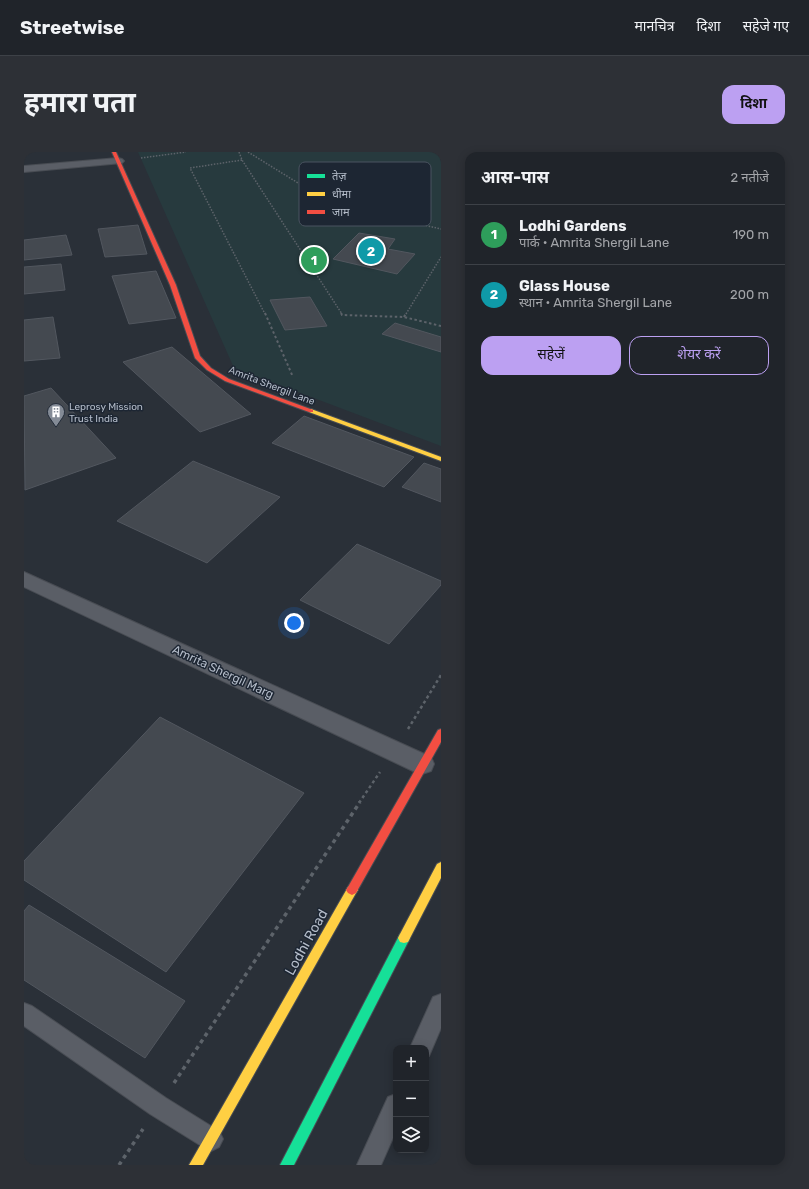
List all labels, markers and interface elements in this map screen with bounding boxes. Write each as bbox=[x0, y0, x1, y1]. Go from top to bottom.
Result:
text: Streetwise bbox=[20, 16, 125, 39]
text: मानचित्र bbox=[634, 18, 674, 35]
text: दिशा bbox=[696, 18, 721, 35]
text: सहेजे गए bbox=[743, 18, 789, 35]
button: दिशा bbox=[722, 85, 785, 124]
text: हमारा पता bbox=[24, 86, 136, 119]
legend bbox=[299, 162, 431, 226]
text: आस-पास bbox=[481, 167, 549, 187]
text: तेज़ bbox=[332, 170, 347, 183]
text: 2 नतीजे bbox=[731, 170, 769, 185]
text: धीमा bbox=[332, 188, 351, 201]
text: जाम bbox=[332, 206, 350, 219]
text: Lodhi Gardens bbox=[519, 217, 626, 235]
text: 1 bbox=[491, 227, 497, 242]
text: 190 m bbox=[733, 227, 769, 242]
text: पार्क · Amrita Shergil Lane bbox=[519, 235, 669, 250]
pin: 2 bbox=[358, 236, 384, 266]
pin: 1 bbox=[301, 245, 327, 275]
text: Glass House bbox=[519, 277, 610, 295]
text: 2 bbox=[490, 287, 498, 302]
text: 200 m bbox=[730, 287, 769, 302]
text: स्थान · Amrita Shergil Lane bbox=[519, 295, 672, 310]
button: सहेजें bbox=[481, 336, 621, 375]
button: शेयर करें bbox=[629, 336, 769, 375]
street label: Amrita Shergil Lane bbox=[227, 364, 317, 408]
place label: Leprosy Mission Trust India bbox=[69, 401, 143, 425]
building icon: Leprosy Mission Trust India bbox=[46, 402, 66, 427]
your location bbox=[284, 613, 304, 633]
street label: Amrita Shergil Marg bbox=[170, 642, 276, 702]
street label: Lodhi Road bbox=[281, 906, 331, 978]
map controls bbox=[393, 1045, 429, 1153]
button: + bbox=[393, 1045, 429, 1081]
button: − bbox=[393, 1081, 429, 1117]
button: layers bbox=[393, 1117, 429, 1153]

